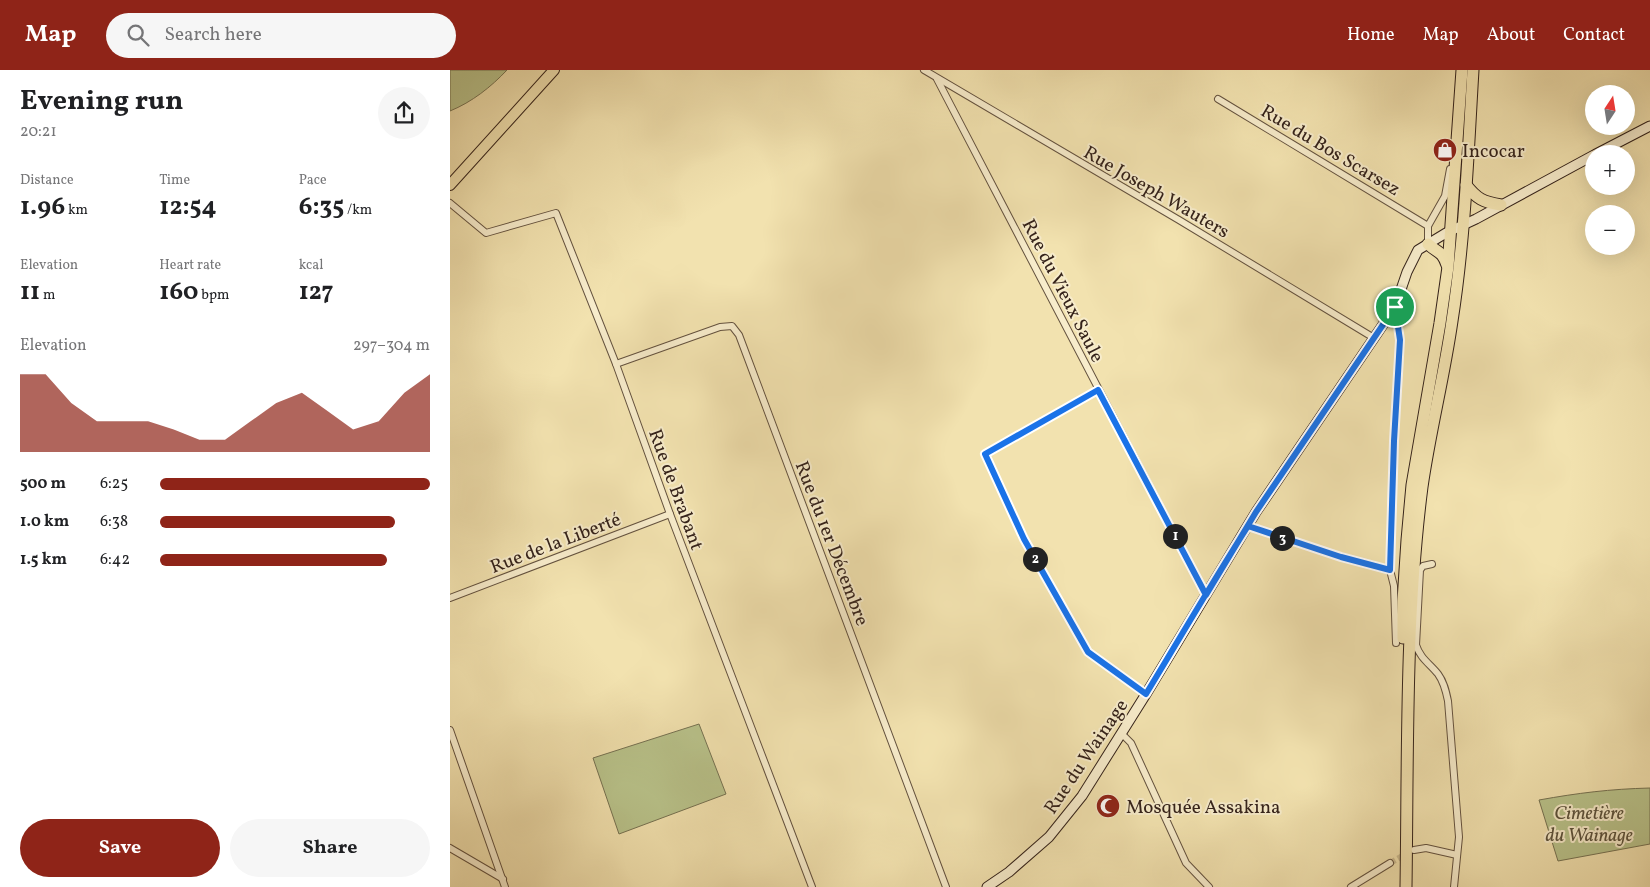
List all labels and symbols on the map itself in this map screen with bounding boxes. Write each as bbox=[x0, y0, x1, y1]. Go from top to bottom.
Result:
north arrow bbox=[1585, 85, 1635, 135]
street label: Rue du Bos Scarsez bbox=[1255, 99, 1405, 203]
shop icon: Incocar bbox=[1432, 137, 1458, 163]
place label: Incocar bbox=[1462, 139, 1525, 165]
street label: Rue Joseph Wauters bbox=[1078, 140, 1234, 245]
street label: Rue du Vieux Saule bbox=[1015, 215, 1110, 367]
pin bbox=[1374, 286, 1416, 328]
street label: Rue de Brabant bbox=[641, 425, 709, 554]
street label: Rue du 1er Décembre bbox=[788, 458, 875, 630]
street label: Rue de la Liberté bbox=[487, 507, 625, 581]
pin: 1 bbox=[1162, 524, 1188, 548]
pin: 3 bbox=[1270, 526, 1294, 550]
pin: 2 bbox=[1022, 546, 1048, 572]
street label: Rue du Wainage bbox=[1039, 694, 1135, 820]
mosque icon: Mosquée Assakina bbox=[1095, 793, 1121, 819]
place label: Mosquée Assakina bbox=[1126, 795, 1280, 821]
park label: Cimetière du Wainage bbox=[1545, 801, 1633, 849]

